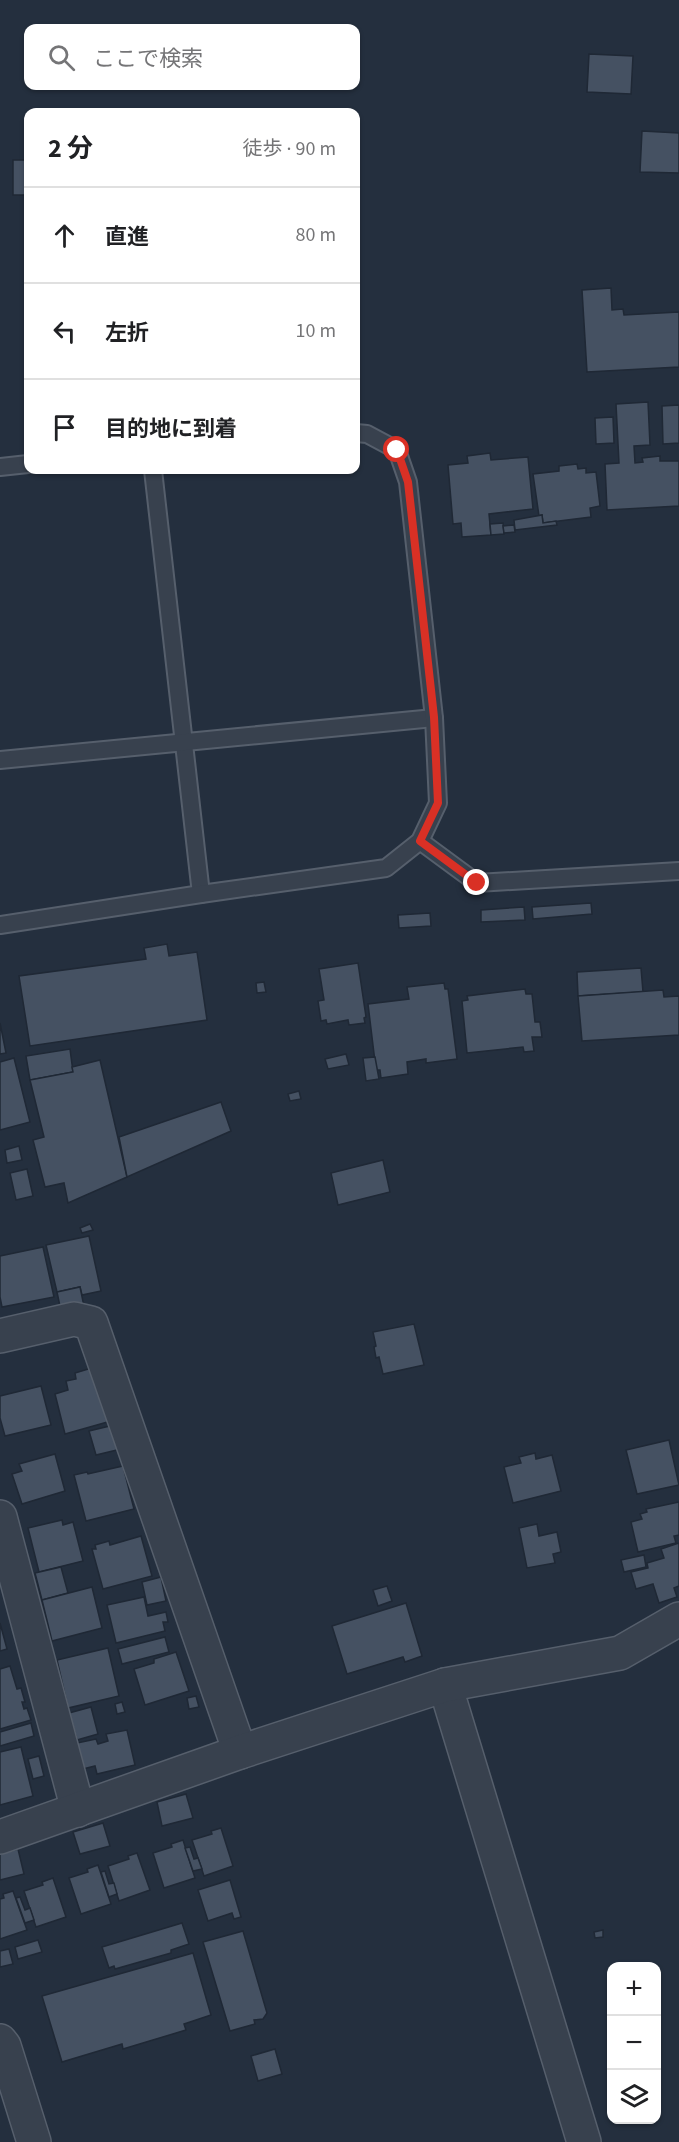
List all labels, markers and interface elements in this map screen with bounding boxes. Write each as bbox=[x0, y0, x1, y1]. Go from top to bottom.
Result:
search box bbox=[24, 24, 360, 90]
icon: search bbox=[45, 41, 78, 74]
text: ここで検索 bbox=[93, 43, 203, 75]
text: 2 分 bbox=[48, 130, 93, 167]
text: 徒歩 · 90 m bbox=[243, 135, 336, 163]
icon: ahead bbox=[48, 219, 81, 252]
text: 直進 bbox=[105, 221, 149, 253]
text: 80 m bbox=[296, 221, 336, 249]
icon: left bbox=[48, 315, 81, 348]
text: 左折 bbox=[105, 317, 149, 349]
text: 10 m bbox=[296, 317, 336, 345]
icon: arrive bbox=[48, 411, 81, 444]
text: 目的地に到着 bbox=[105, 413, 237, 445]
route start bbox=[383, 436, 409, 462]
route end bbox=[463, 869, 489, 895]
map controls bbox=[607, 1962, 661, 2124]
button: + bbox=[607, 1962, 661, 2016]
button: − bbox=[607, 2016, 661, 2070]
button: layers bbox=[607, 2070, 661, 2124]

